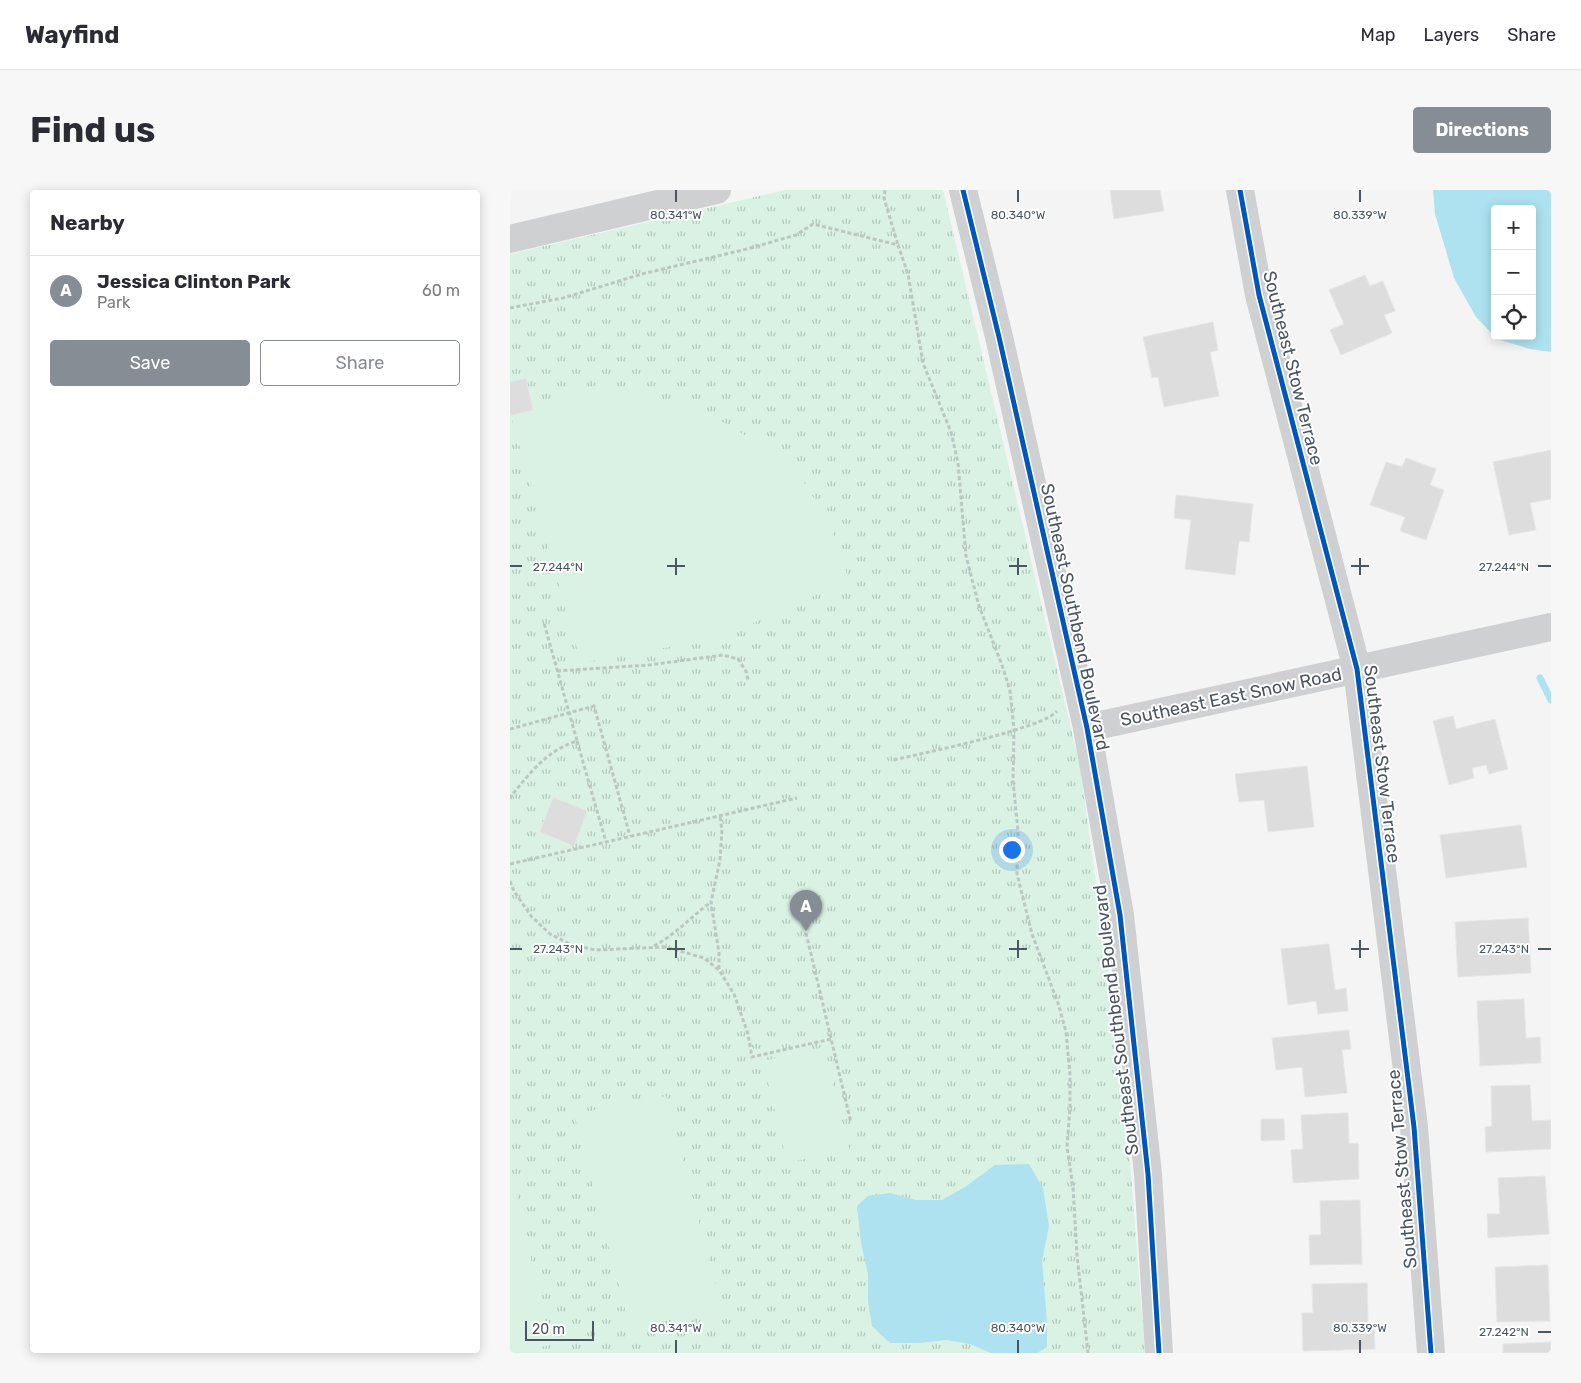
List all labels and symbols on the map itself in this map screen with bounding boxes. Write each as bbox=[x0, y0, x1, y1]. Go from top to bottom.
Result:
text: 80.341°W bbox=[650, 208, 702, 222]
text: 80.340°W bbox=[991, 208, 1046, 222]
text: 80.339°W bbox=[1333, 208, 1387, 222]
street label: Southeast Stow Terrace bbox=[1258, 269, 1328, 467]
street label: Southeast Southbend Boulevard bbox=[1036, 481, 1114, 753]
text: 27.244°N bbox=[533, 560, 583, 574]
text: 27.244°N bbox=[1479, 560, 1529, 574]
street label: Southeast East Snow Road bbox=[1118, 663, 1344, 731]
street label: Southeast Stow Terrace bbox=[1359, 664, 1405, 864]
your location bbox=[999, 837, 1025, 863]
street label: Southeast Southbend Boulevard bbox=[1088, 883, 1144, 1157]
pin: A bbox=[790, 890, 822, 931]
text: 27.243°N bbox=[533, 942, 583, 956]
text: 27.243°N bbox=[1479, 942, 1529, 956]
street label: Southeast Stow Terrace bbox=[1382, 1069, 1422, 1269]
scale bar bbox=[525, 1318, 594, 1341]
text: 80.341°W bbox=[650, 1321, 702, 1335]
text: 80.340°W bbox=[991, 1321, 1046, 1335]
text: 80.339°W bbox=[1333, 1321, 1387, 1335]
text: 27.242°N bbox=[1479, 1325, 1529, 1339]

